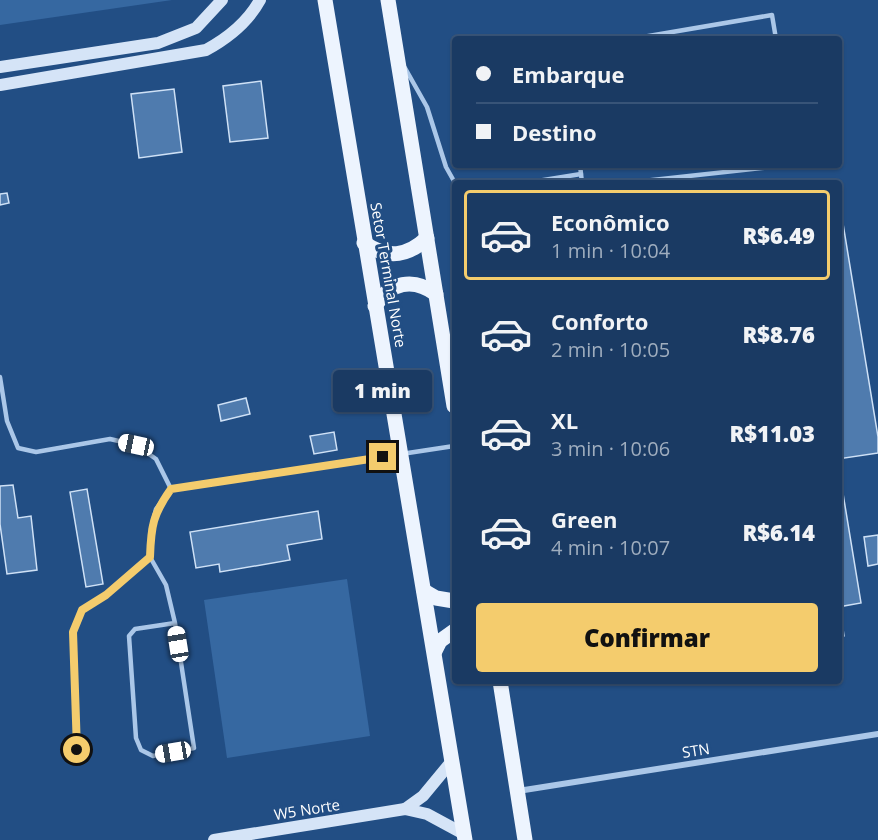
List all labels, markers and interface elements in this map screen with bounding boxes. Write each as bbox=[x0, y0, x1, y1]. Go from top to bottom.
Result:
text: Embarque bbox=[512, 59, 625, 89]
text: Destino bbox=[512, 117, 597, 147]
street label: Setor Terminal Norte bbox=[366, 201, 412, 349]
text: Econômico bbox=[551, 207, 670, 237]
icon: car bbox=[479, 208, 533, 262]
text: R$6.49 bbox=[742, 220, 815, 250]
text: 1 min · 10:04 bbox=[551, 237, 670, 264]
text: Conforto bbox=[551, 306, 648, 336]
icon: car bbox=[479, 307, 533, 361]
text: R$8.76 bbox=[742, 319, 815, 349]
text: 2 min · 10:05 bbox=[551, 336, 670, 363]
callout: 1 min bbox=[334, 370, 433, 412]
text: 1 min bbox=[354, 377, 411, 404]
text: XL bbox=[551, 405, 578, 435]
icon: car bbox=[479, 406, 533, 460]
text: R$11.03 bbox=[729, 418, 815, 448]
car bbox=[117, 432, 155, 458]
text: 3 min · 10:06 bbox=[551, 435, 670, 462]
route end bbox=[369, 443, 396, 470]
text: Green bbox=[551, 504, 617, 534]
icon: car bbox=[479, 505, 533, 559]
text: R$6.14 bbox=[742, 517, 815, 547]
text: 4 min · 10:07 bbox=[551, 534, 670, 561]
button: Confirmar bbox=[476, 603, 818, 672]
car bbox=[166, 625, 190, 663]
route start bbox=[63, 736, 90, 763]
street label: STN bbox=[681, 738, 711, 762]
car bbox=[154, 740, 192, 764]
street label: W5 Norte bbox=[272, 794, 341, 824]

